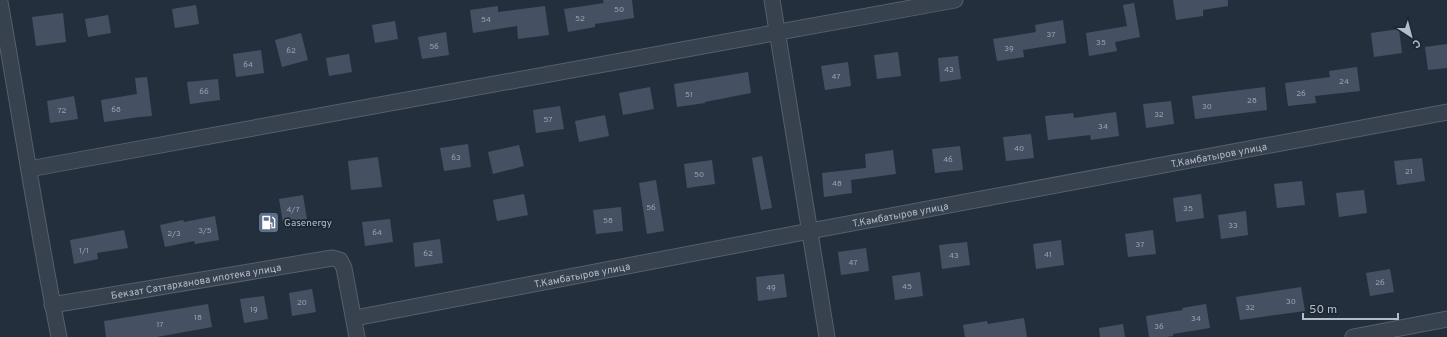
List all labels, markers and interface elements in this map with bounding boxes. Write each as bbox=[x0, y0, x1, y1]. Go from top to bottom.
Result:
house number: 50 bbox=[614, 5, 624, 15]
house number: 52 bbox=[575, 14, 585, 24]
house number: 54 bbox=[481, 15, 491, 25]
north arrow bbox=[1391, 16, 1431, 56]
house number: 37 bbox=[1047, 30, 1055, 40]
text: С bbox=[1409, 36, 1423, 51]
house number: 35 bbox=[1096, 38, 1106, 48]
house number: 56 bbox=[429, 42, 439, 52]
house number: 39 bbox=[1004, 44, 1014, 54]
house number: 62 bbox=[286, 46, 296, 56]
house number: 64 bbox=[243, 60, 253, 70]
house number: 43 bbox=[944, 65, 954, 75]
house number: 47 bbox=[831, 72, 841, 82]
house number: 24 bbox=[1339, 77, 1349, 87]
house number: 66 bbox=[199, 87, 209, 97]
house number: 26 bbox=[1296, 89, 1306, 99]
house number: 51 bbox=[685, 90, 693, 100]
house number: 28 bbox=[1247, 96, 1257, 106]
house number: 30 bbox=[1202, 102, 1212, 112]
house number: 68 bbox=[111, 105, 121, 115]
house number: 72 bbox=[58, 106, 67, 116]
house number: 32 bbox=[1154, 110, 1164, 120]
house number: 57 bbox=[543, 115, 553, 125]
house number: 34 bbox=[1098, 122, 1108, 132]
street label: Т.Камбатыров улица bbox=[1170, 141, 1268, 171]
house number: 40 bbox=[1014, 144, 1024, 154]
house number: 63 bbox=[451, 153, 461, 163]
house number: 46 bbox=[943, 155, 953, 165]
house number: 21 bbox=[1405, 167, 1413, 177]
house number: 50 bbox=[694, 170, 704, 180]
house number: 48 bbox=[832, 179, 842, 189]
street label: Т.Камбатыров улица bbox=[851, 200, 950, 231]
house number: 56 bbox=[646, 203, 656, 213]
house number: 35 bbox=[1183, 204, 1193, 214]
house number: 4/7 bbox=[286, 205, 300, 215]
fuel station icon: Gasenergy bbox=[255, 209, 281, 235]
house number: 58 bbox=[603, 216, 613, 226]
place label: Gasenergy bbox=[284, 217, 332, 230]
house number: 33 bbox=[1228, 221, 1238, 231]
house number: 3/5 bbox=[198, 226, 212, 236]
house number: 64 bbox=[372, 228, 382, 238]
house number: 2/3 bbox=[167, 229, 181, 239]
house number: 37 bbox=[1136, 240, 1144, 250]
house number: 1/1 bbox=[79, 246, 89, 256]
house number: 62 bbox=[423, 249, 433, 259]
house number: 41 bbox=[1044, 250, 1052, 260]
house number: 43 bbox=[949, 251, 959, 261]
house number: 47 bbox=[848, 258, 858, 268]
street label: Т.Камбатыров улица bbox=[533, 261, 631, 292]
street label: Бекзат Саттарханова ипотека улица bbox=[110, 262, 282, 303]
house number: 26 bbox=[1375, 278, 1385, 288]
house number: 45 bbox=[902, 282, 912, 292]
house number: 49 bbox=[766, 283, 776, 293]
scale bar bbox=[1303, 295, 1398, 321]
house number: 30 bbox=[1286, 297, 1296, 307]
house number: 20 bbox=[297, 298, 307, 308]
text: 50 m bbox=[1309, 302, 1337, 318]
house number: 32 bbox=[1245, 303, 1255, 313]
house number: 19 bbox=[250, 305, 258, 315]
house number: 18 bbox=[194, 313, 202, 323]
house number: 34 bbox=[1191, 314, 1201, 324]
house number: 17 bbox=[156, 320, 164, 330]
house number: 36 bbox=[1154, 322, 1164, 332]

